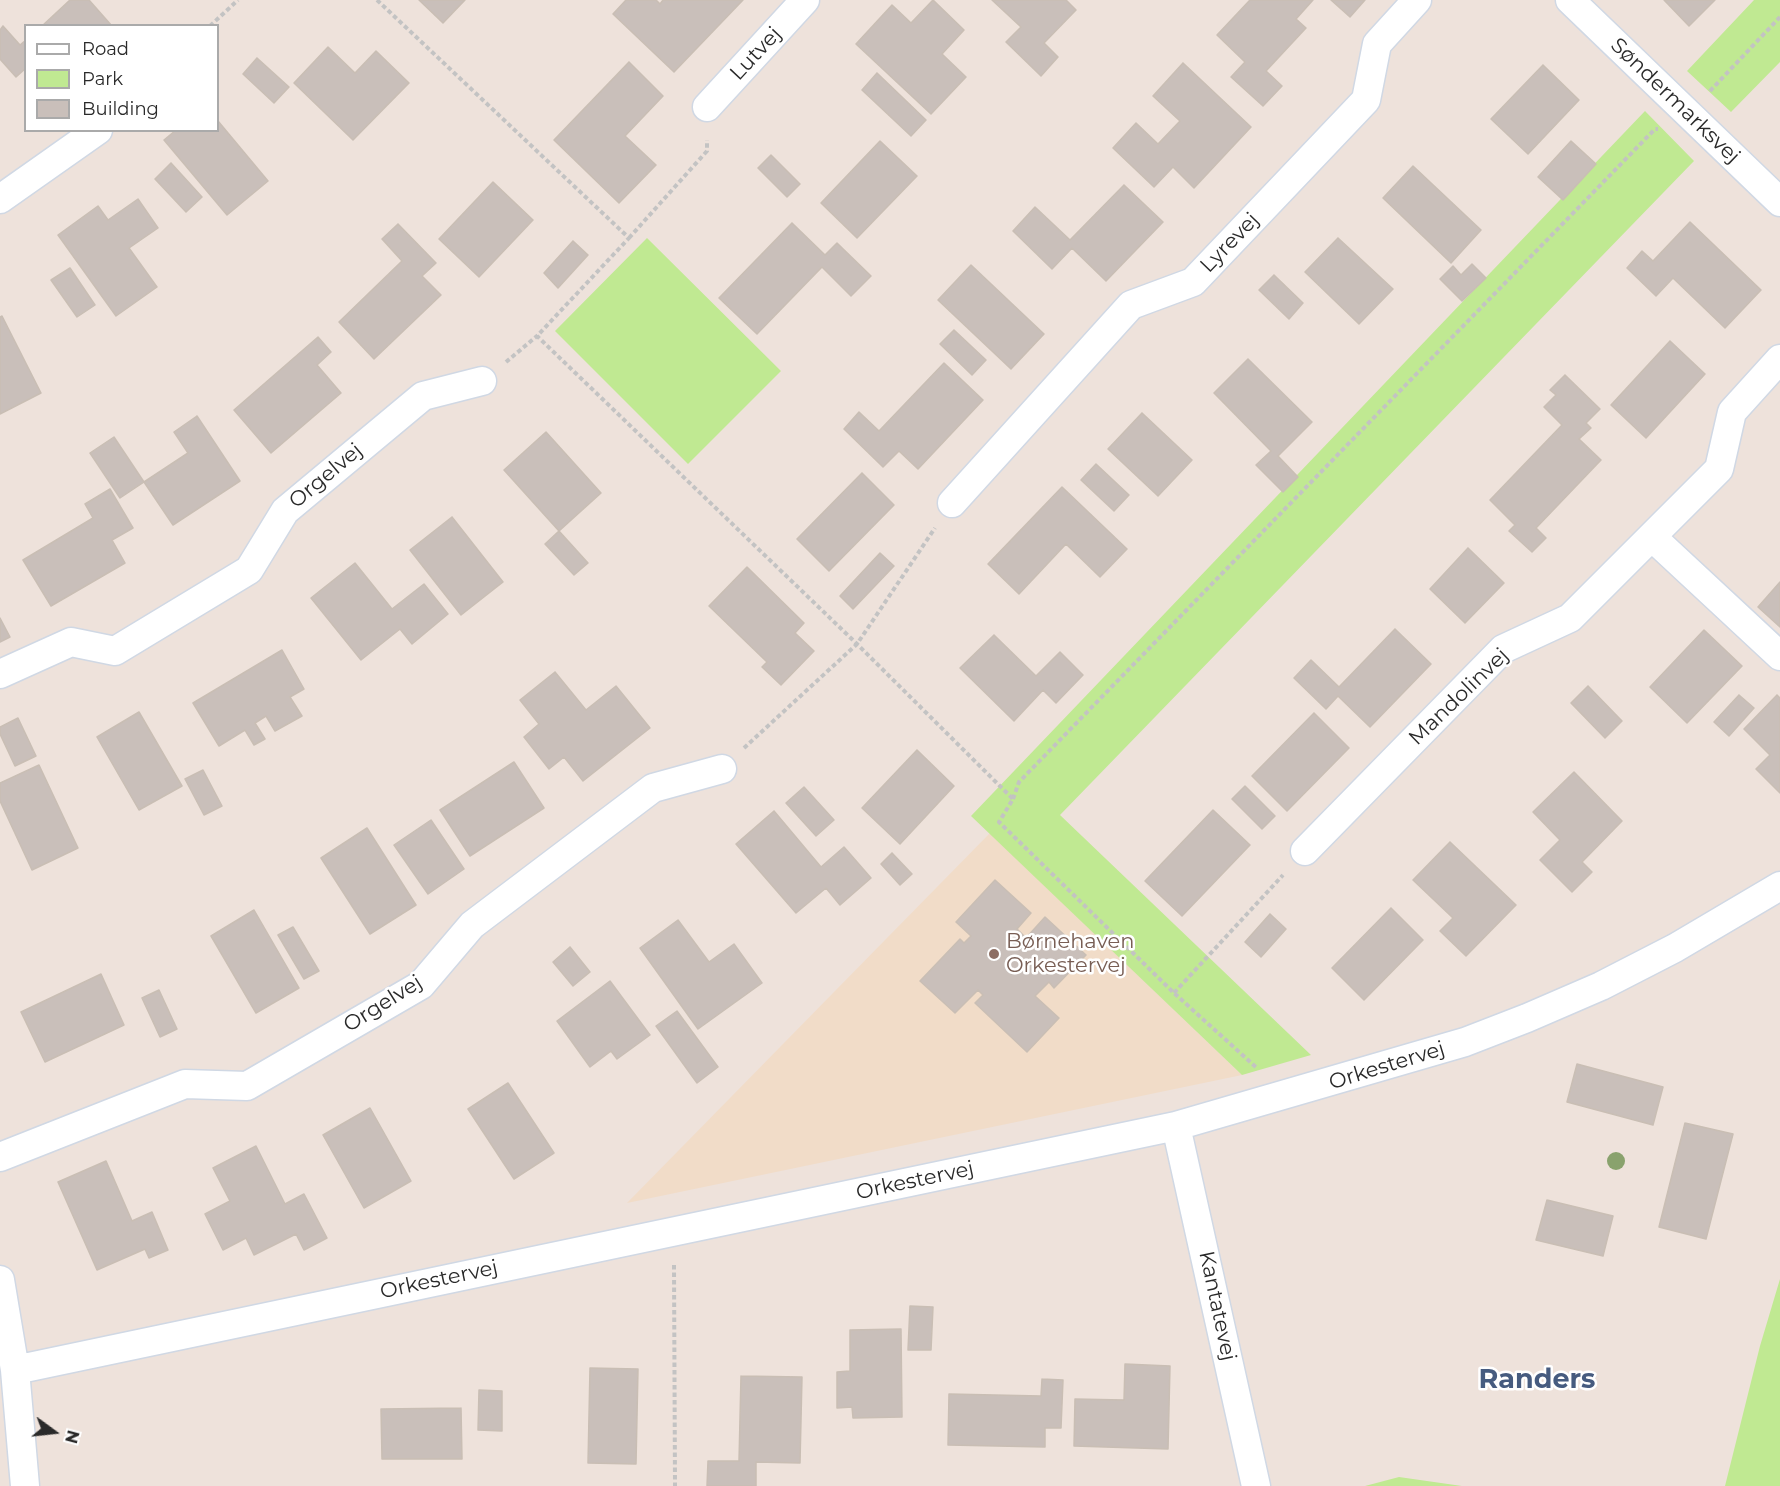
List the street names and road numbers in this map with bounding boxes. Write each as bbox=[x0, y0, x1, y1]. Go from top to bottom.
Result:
street label: Lutvej bbox=[725, 22, 787, 86]
street label: Søndermarksvej bbox=[1605, 33, 1745, 169]
street label: Lyrevej bbox=[1195, 208, 1265, 278]
street label: Orgelvej bbox=[284, 438, 368, 514]
street label: Mandolinvej bbox=[1404, 643, 1514, 751]
street label: Orgelvej bbox=[339, 970, 427, 1038]
street label: Orkestervej bbox=[1326, 1036, 1448, 1096]
street label: Orkestervej bbox=[854, 1156, 976, 1206]
street label: Kantatevej bbox=[1193, 1249, 1241, 1363]
street label: Orkestervej bbox=[378, 1255, 500, 1305]

